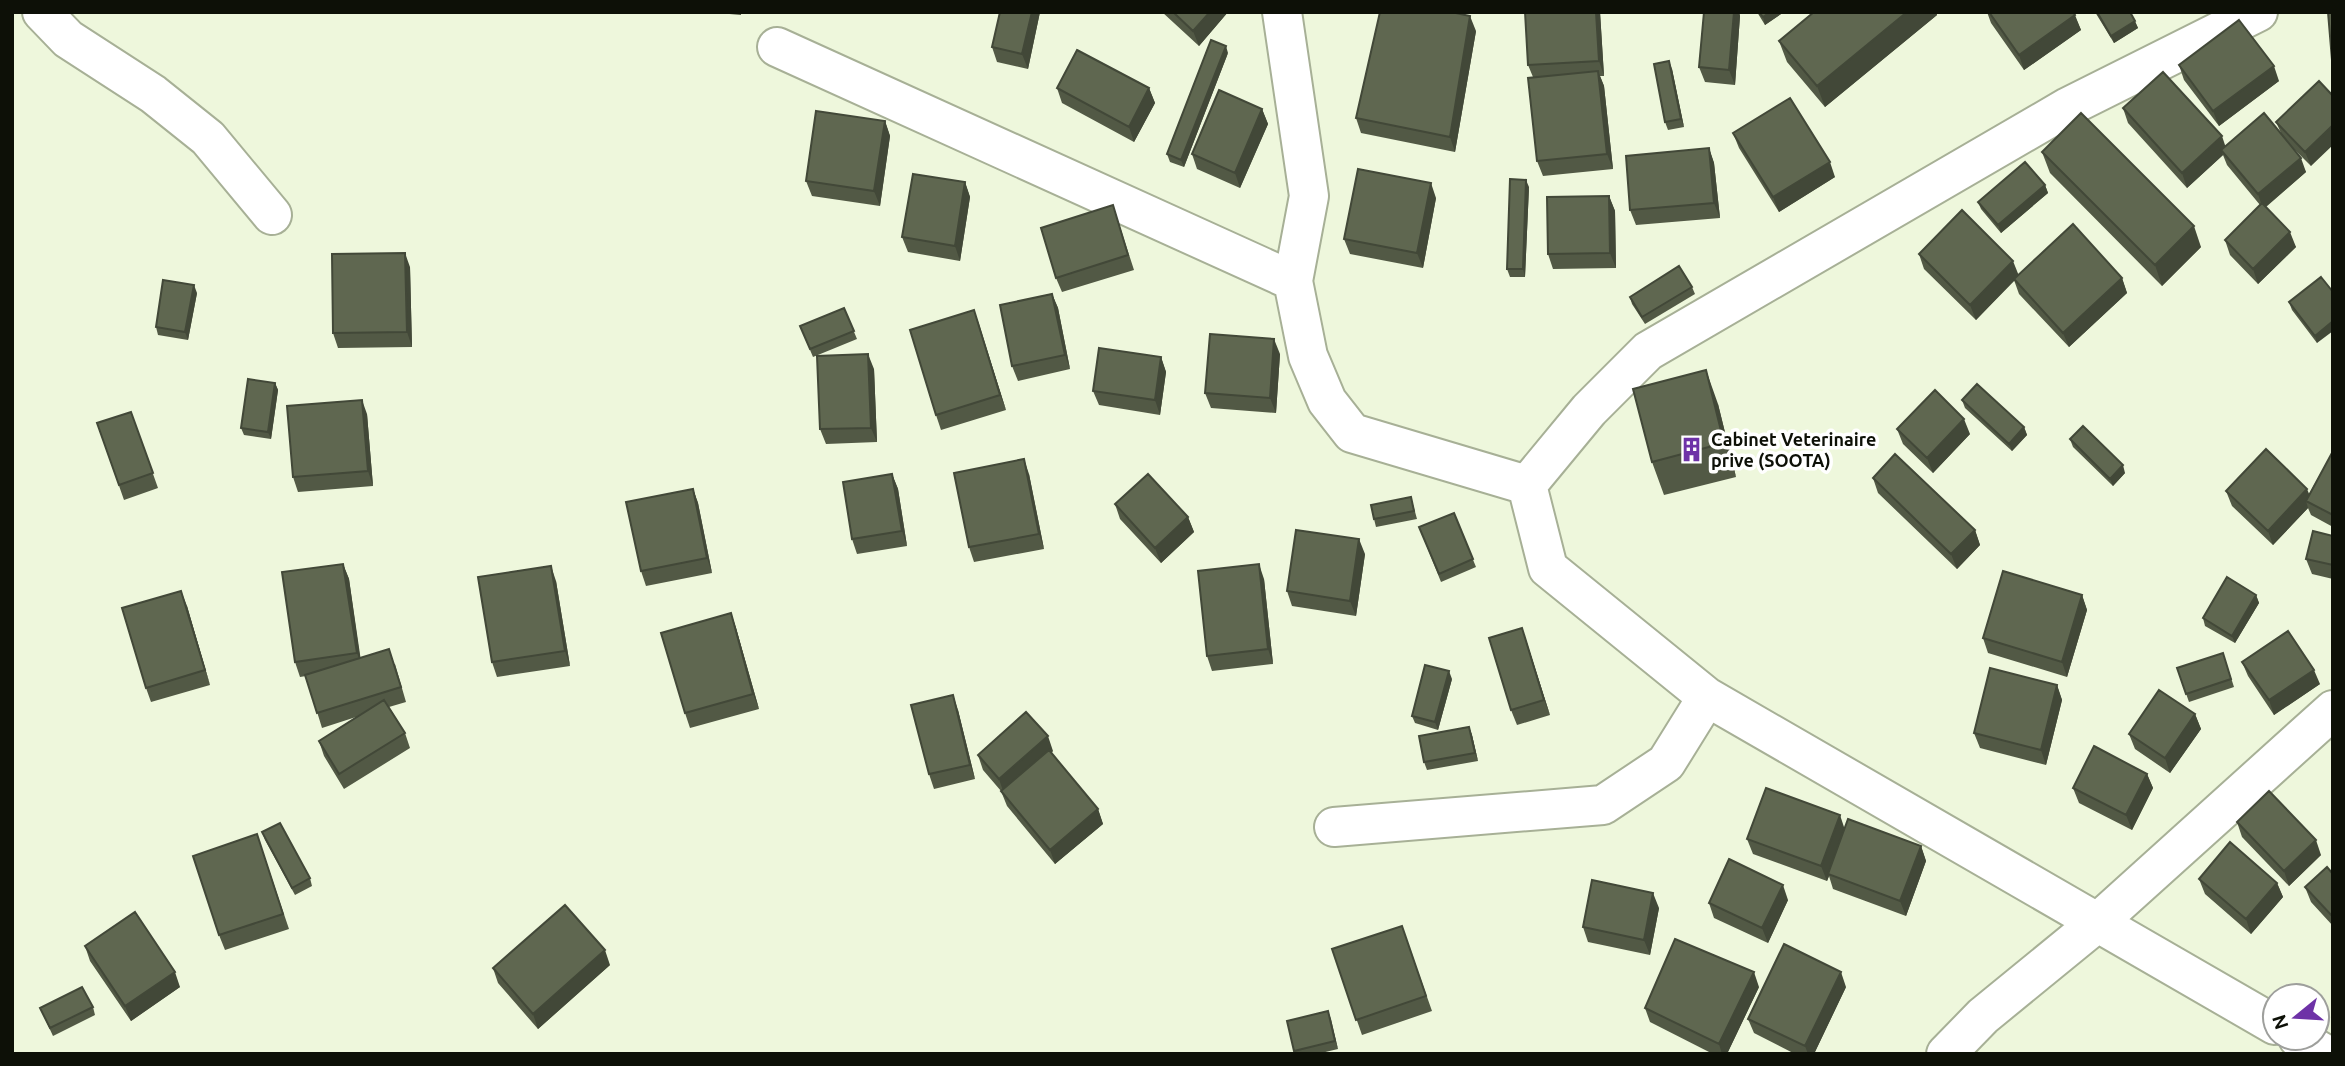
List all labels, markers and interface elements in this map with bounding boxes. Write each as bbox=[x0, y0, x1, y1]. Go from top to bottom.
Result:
place label: Cabinet Veterinaire prive (SOOTA) bbox=[1711, 429, 1876, 471]
building icon: Cabinet Veterinaire prive (SOOTA) bbox=[1677, 435, 1705, 463]
north arrow bbox=[2261, 982, 2331, 1052]
text: N bbox=[2267, 1012, 2292, 1032]

